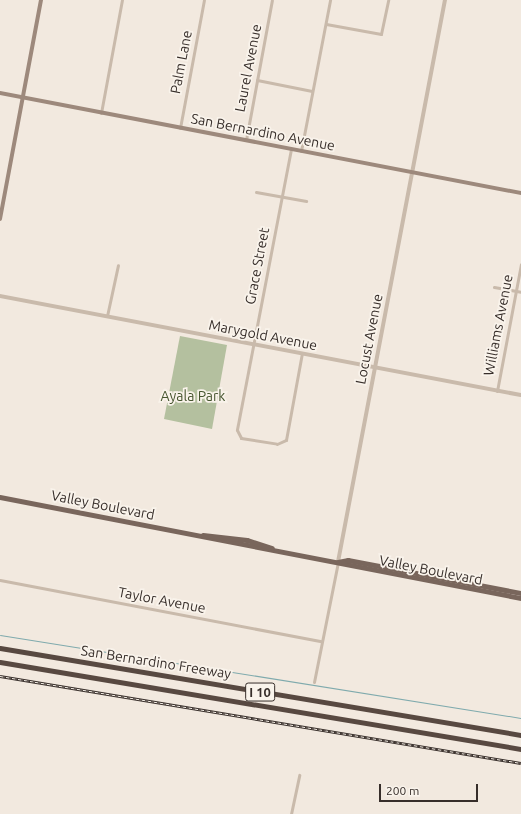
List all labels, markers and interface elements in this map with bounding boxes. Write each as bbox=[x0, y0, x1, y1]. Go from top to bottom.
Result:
street label: Laurel Avenue bbox=[231, 23, 265, 113]
street label: Palm Lane bbox=[167, 29, 195, 95]
street label: San Bernardino Avenue bbox=[190, 110, 336, 154]
street label: Grace Street bbox=[241, 226, 273, 306]
street label: Williams Avenue bbox=[480, 273, 516, 377]
street label: Locust Avenue bbox=[352, 292, 386, 386]
street label: Marygold Avenue bbox=[207, 316, 319, 354]
park label: Ayala Park bbox=[161, 388, 225, 404]
street label: Valley Boulevard bbox=[50, 487, 156, 523]
street label: Valley Boulevard bbox=[378, 552, 484, 588]
street label: Taylor Avenue bbox=[117, 583, 207, 617]
street label: San Bernardino Freeway bbox=[80, 642, 232, 682]
road number: I 10 bbox=[245, 681, 275, 703]
scale bar bbox=[381, 776, 480, 802]
text: 200 m bbox=[386, 784, 419, 797]

